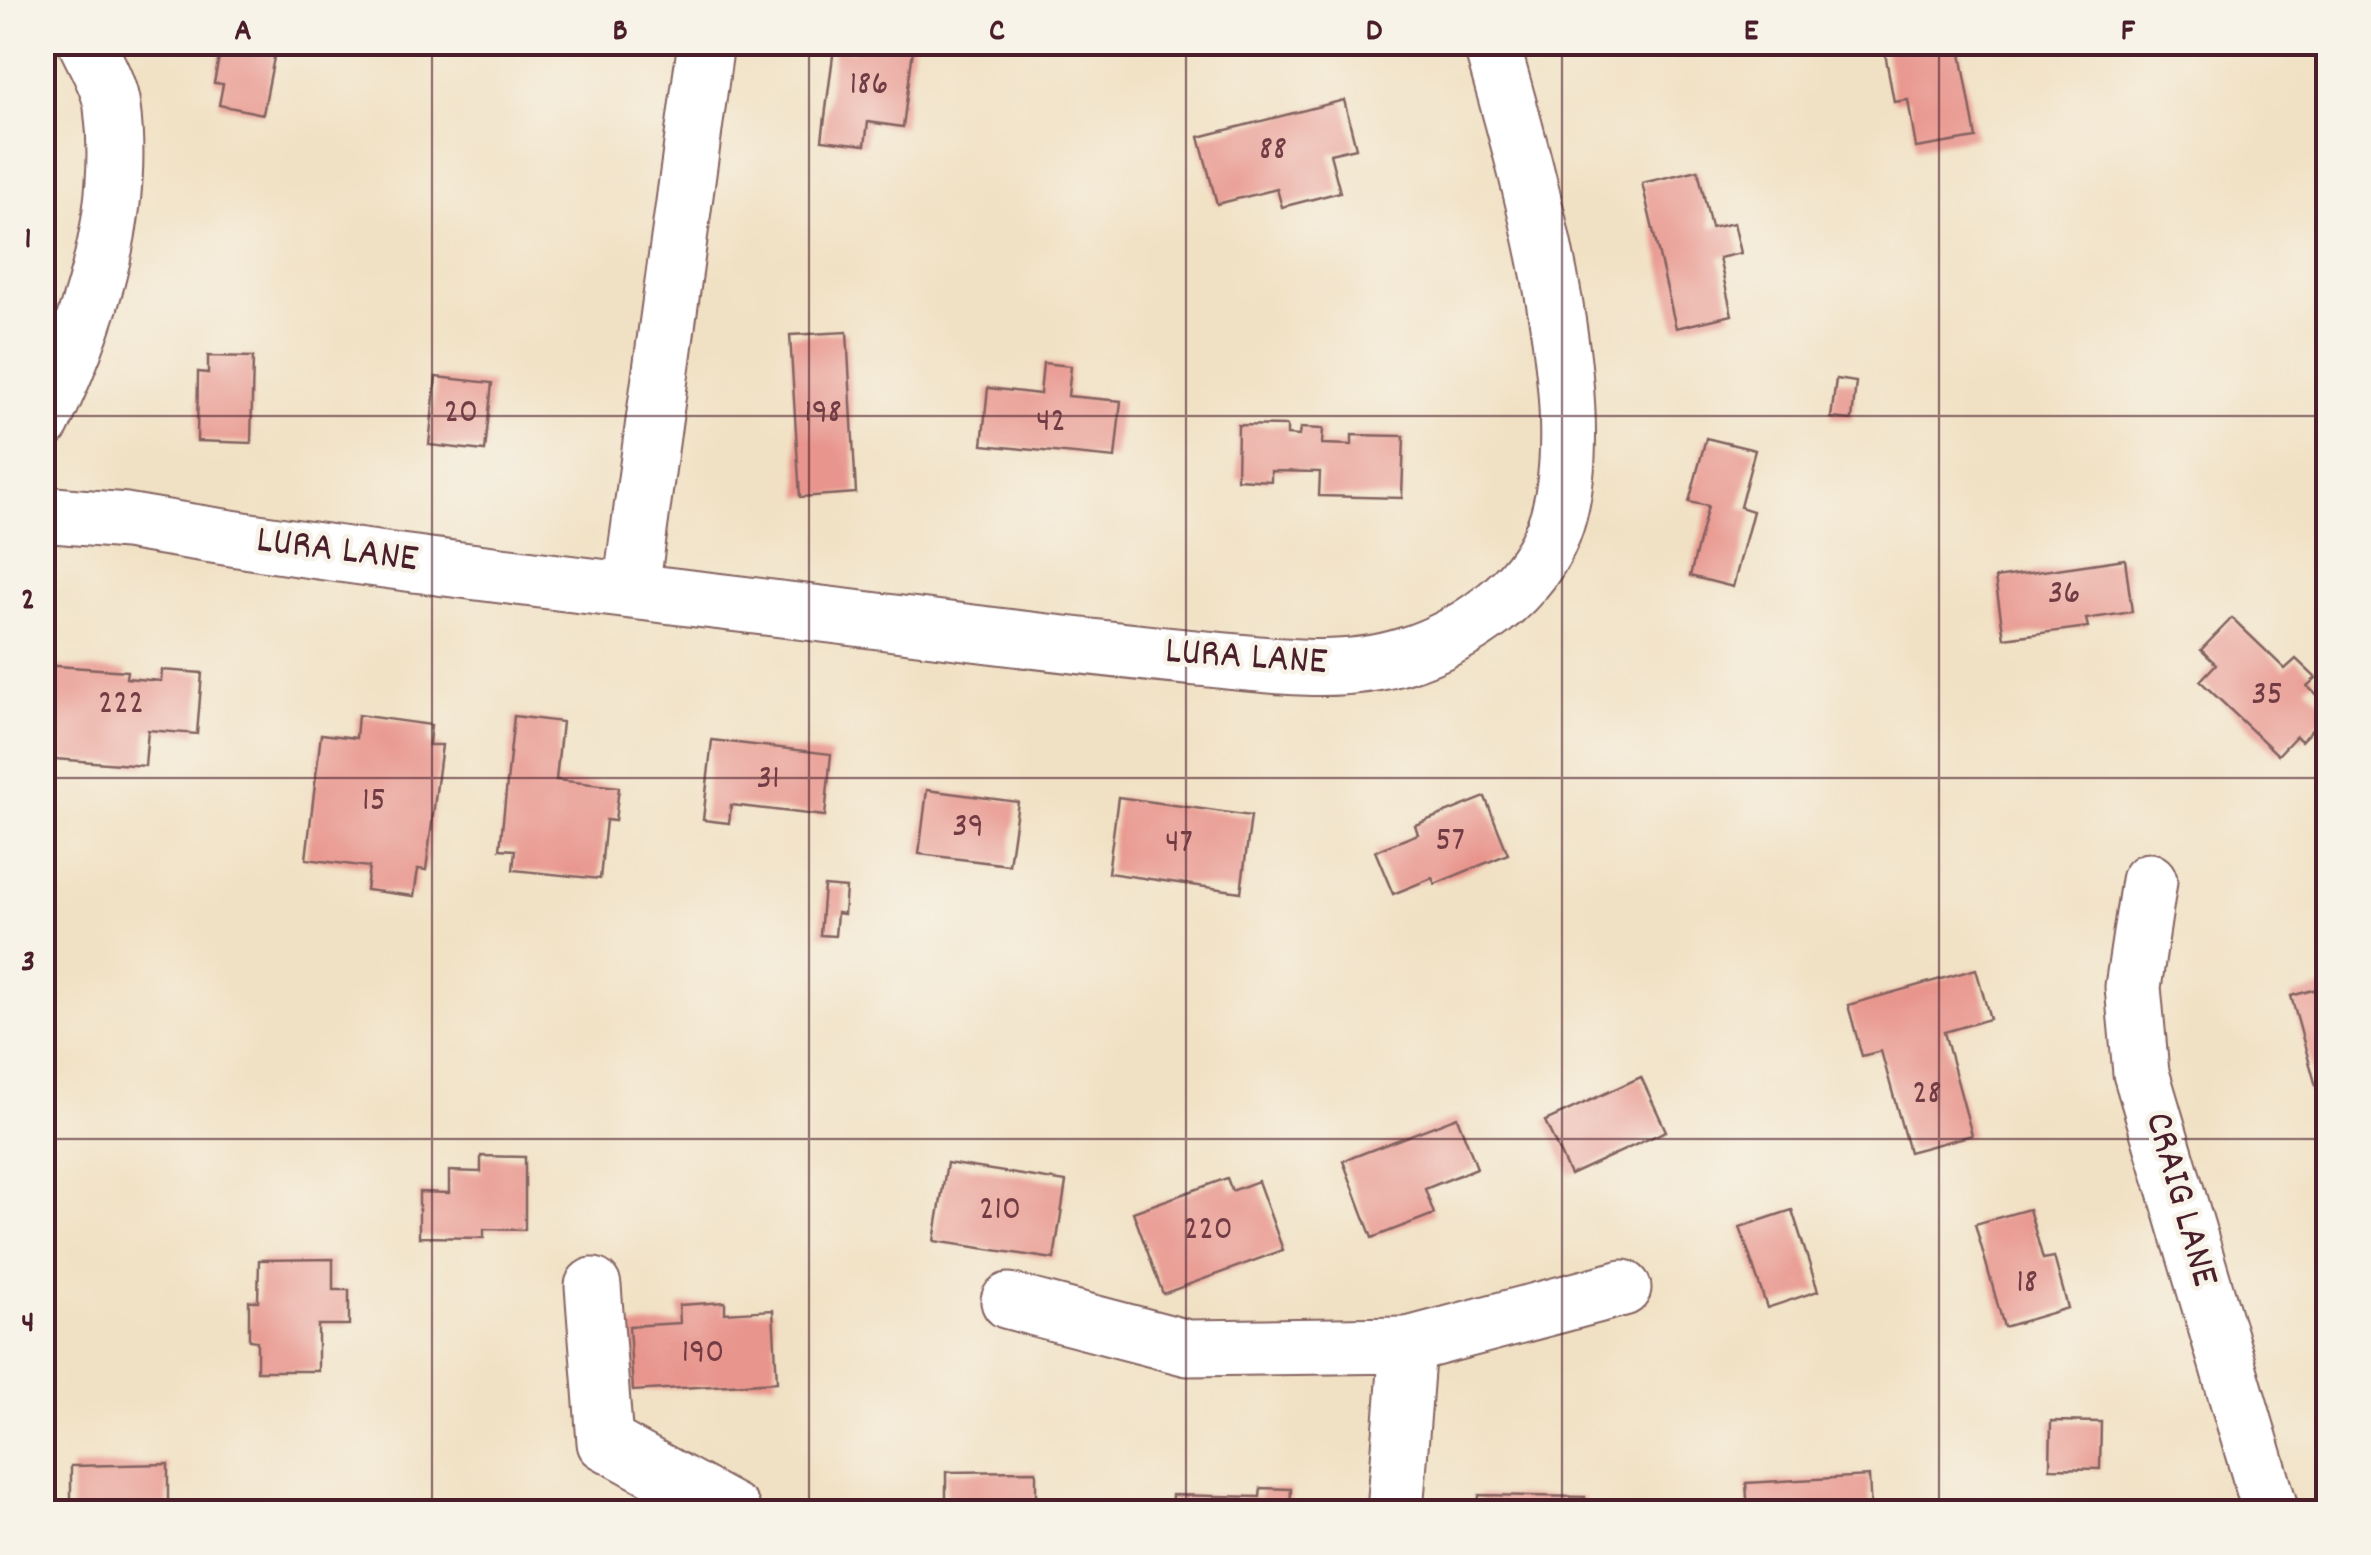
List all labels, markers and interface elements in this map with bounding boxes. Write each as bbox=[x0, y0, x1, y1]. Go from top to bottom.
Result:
text: A bbox=[234, 10, 252, 56]
text: B bbox=[612, 10, 628, 56]
text: C bbox=[989, 10, 1005, 56]
text: D bbox=[1366, 10, 1383, 56]
text: E bbox=[1744, 10, 1759, 56]
text: F bbox=[2121, 10, 2136, 56]
house number: 186 bbox=[850, 61, 888, 111]
house number: 88 bbox=[1259, 126, 1287, 176]
text: 1 bbox=[24, 218, 32, 264]
house number: 20 bbox=[444, 389, 478, 439]
house number: 198 bbox=[804, 389, 842, 439]
house number: 42 bbox=[1036, 398, 1066, 448]
street label: LURA LANE bbox=[253, 514, 421, 590]
house number: 36 bbox=[2048, 570, 2080, 620]
text: 2 bbox=[21, 579, 35, 625]
street label: LURA LANE bbox=[1163, 625, 1329, 693]
house number: 35 bbox=[2251, 671, 2283, 721]
house number: 222 bbox=[98, 680, 144, 730]
house number: 31 bbox=[756, 755, 780, 805]
house number: 15 bbox=[362, 777, 386, 827]
house number: 39 bbox=[952, 803, 984, 853]
house number: 57 bbox=[1435, 817, 1465, 867]
house number: 47 bbox=[1165, 819, 1193, 869]
text: 3 bbox=[21, 941, 35, 987]
house number: 28 bbox=[1912, 1070, 1942, 1120]
street label: CRAIG LANE bbox=[2127, 1106, 2231, 1294]
house number: 210 bbox=[979, 1186, 1021, 1236]
house number: 220 bbox=[1183, 1206, 1233, 1256]
house number: 18 bbox=[2016, 1259, 2038, 1309]
text: 4 bbox=[21, 1302, 35, 1348]
house number: 190 bbox=[682, 1329, 724, 1379]

